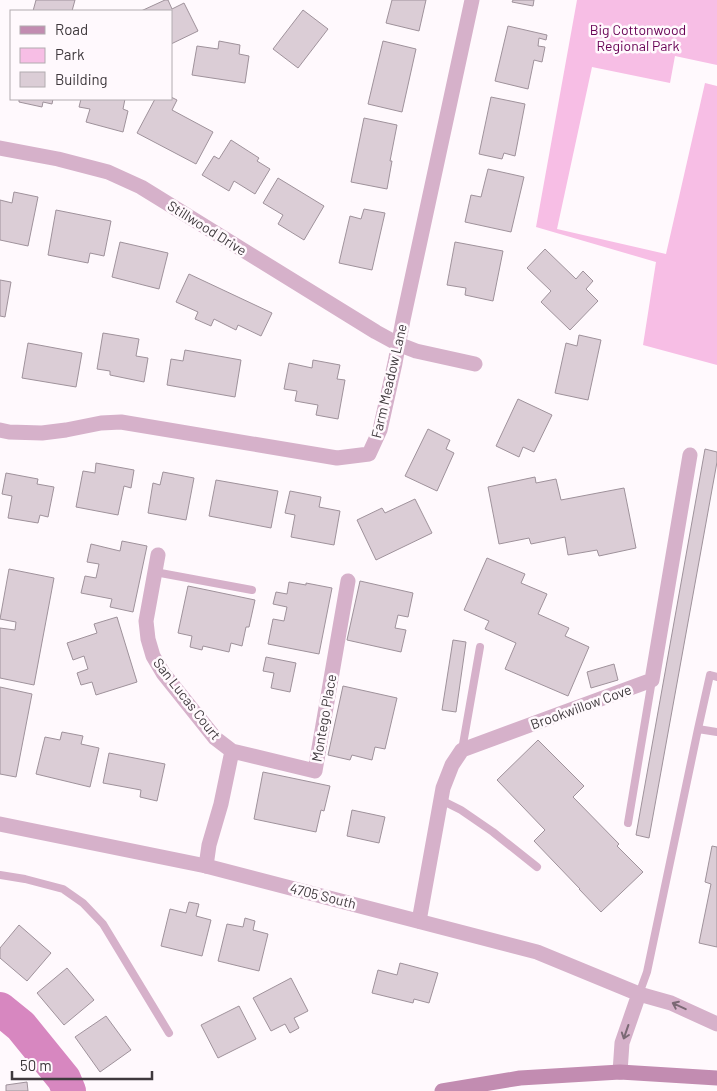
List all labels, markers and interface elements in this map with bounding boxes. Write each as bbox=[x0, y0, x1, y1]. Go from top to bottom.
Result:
legend bbox=[10, 10, 172, 100]
text: Road bbox=[55, 20, 88, 38]
park label: Big Cottonwood Regional Park bbox=[590, 21, 686, 54]
text: Park bbox=[55, 45, 85, 63]
text: Building bbox=[55, 70, 108, 88]
street label: Stillwood Drive bbox=[165, 197, 250, 259]
street label: Farm Meadow Lane bbox=[367, 322, 410, 440]
street label: San Lucas Court bbox=[150, 654, 225, 743]
street label: Montego Place bbox=[307, 673, 340, 763]
street label: Brookwillow Cove bbox=[528, 680, 634, 733]
street label: 4705 South bbox=[288, 879, 358, 912]
one-way arrow bbox=[672, 1001, 687, 1011]
one-way arrow bbox=[620, 1024, 630, 1040]
scale bar bbox=[12, 1048, 152, 1080]
text: 50 m bbox=[20, 1056, 52, 1074]

